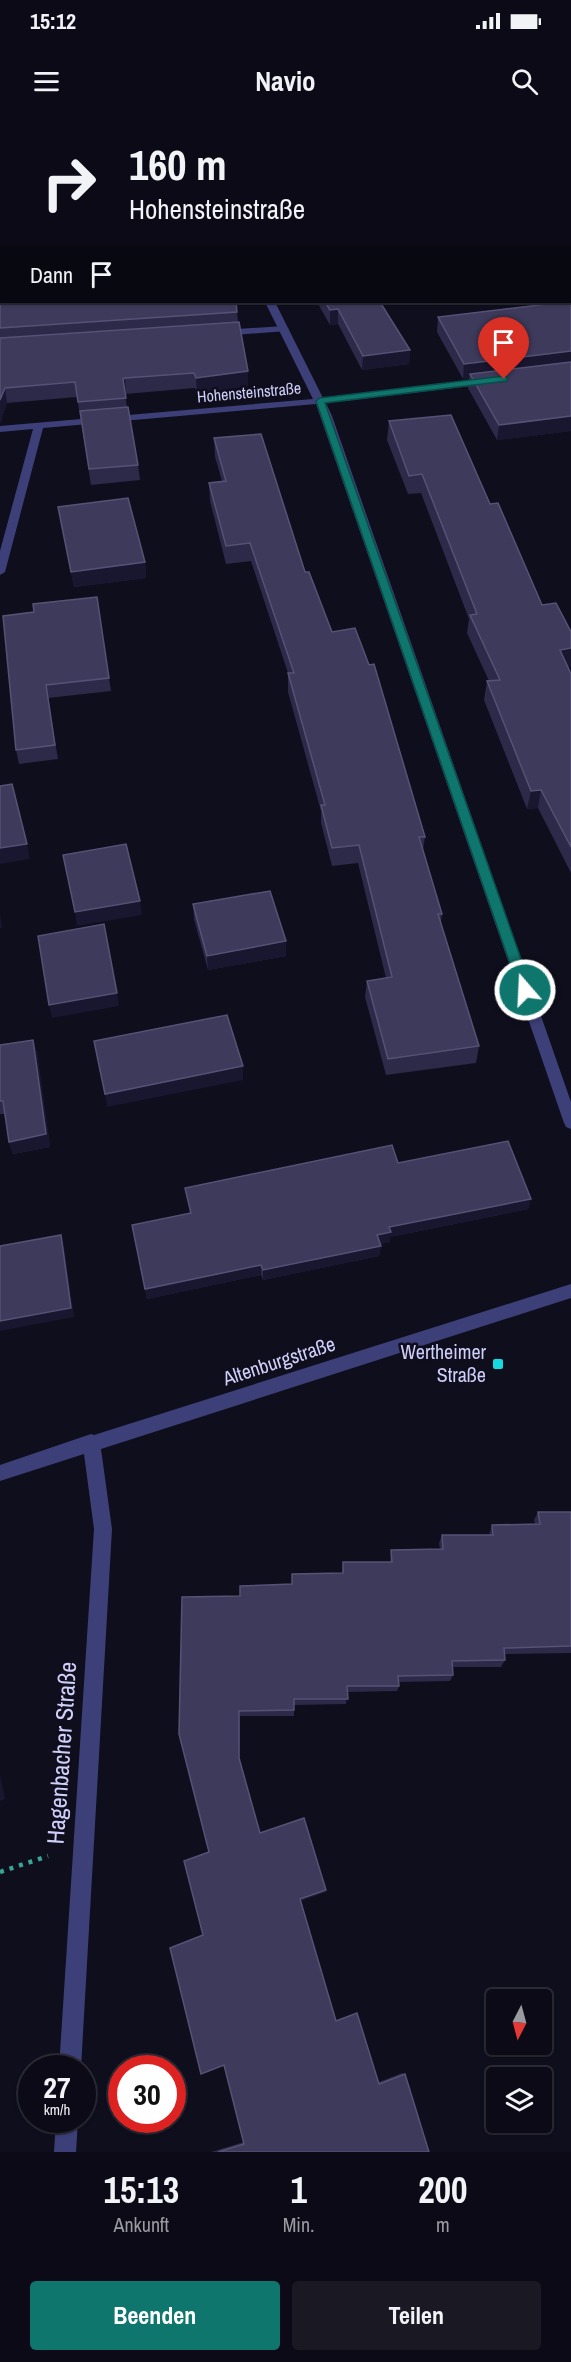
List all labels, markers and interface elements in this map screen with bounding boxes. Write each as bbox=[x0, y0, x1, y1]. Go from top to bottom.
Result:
text: 15:12 bbox=[30, 6, 76, 36]
text: Navio bbox=[255, 63, 316, 99]
icon: menu bbox=[30, 65, 63, 98]
icon: search bbox=[508, 65, 541, 98]
text: 160 m bbox=[129, 137, 227, 193]
icon: right bbox=[30, 144, 108, 222]
text: Hohensteinstraße bbox=[129, 191, 305, 227]
icon: arrive bbox=[85, 258, 118, 291]
text: Dann bbox=[30, 260, 73, 290]
pin bbox=[478, 317, 529, 379]
icon: arrive bbox=[487, 326, 520, 359]
street label: Hohensteinstraße bbox=[196, 376, 302, 408]
position arrow bbox=[493, 958, 557, 1022]
street label: Altenburgstraße bbox=[218, 1330, 339, 1392]
place label: Wertheimer Straße bbox=[401, 1338, 487, 1388]
marker: Wertheimer Straße bbox=[491, 1357, 505, 1371]
street label: Hagenbacher Straße bbox=[39, 1661, 83, 1845]
north arrow bbox=[486, 1989, 552, 2055]
map controls bbox=[486, 1989, 552, 2133]
speed limit sign: 30 bbox=[108, 2055, 186, 2133]
text: 27 bbox=[43, 2067, 71, 2107]
button: layers bbox=[486, 2067, 552, 2133]
text: km/h bbox=[44, 2099, 70, 2120]
text: 15:13 bbox=[104, 2166, 179, 2214]
text: 1 bbox=[290, 2166, 307, 2214]
text: 200 bbox=[418, 2166, 467, 2214]
text: Ankunft bbox=[114, 2211, 169, 2238]
text: Min. bbox=[283, 2211, 315, 2238]
text: m bbox=[436, 2211, 450, 2238]
button: Beenden bbox=[30, 2281, 280, 2350]
button: Teilen bbox=[292, 2281, 541, 2350]

